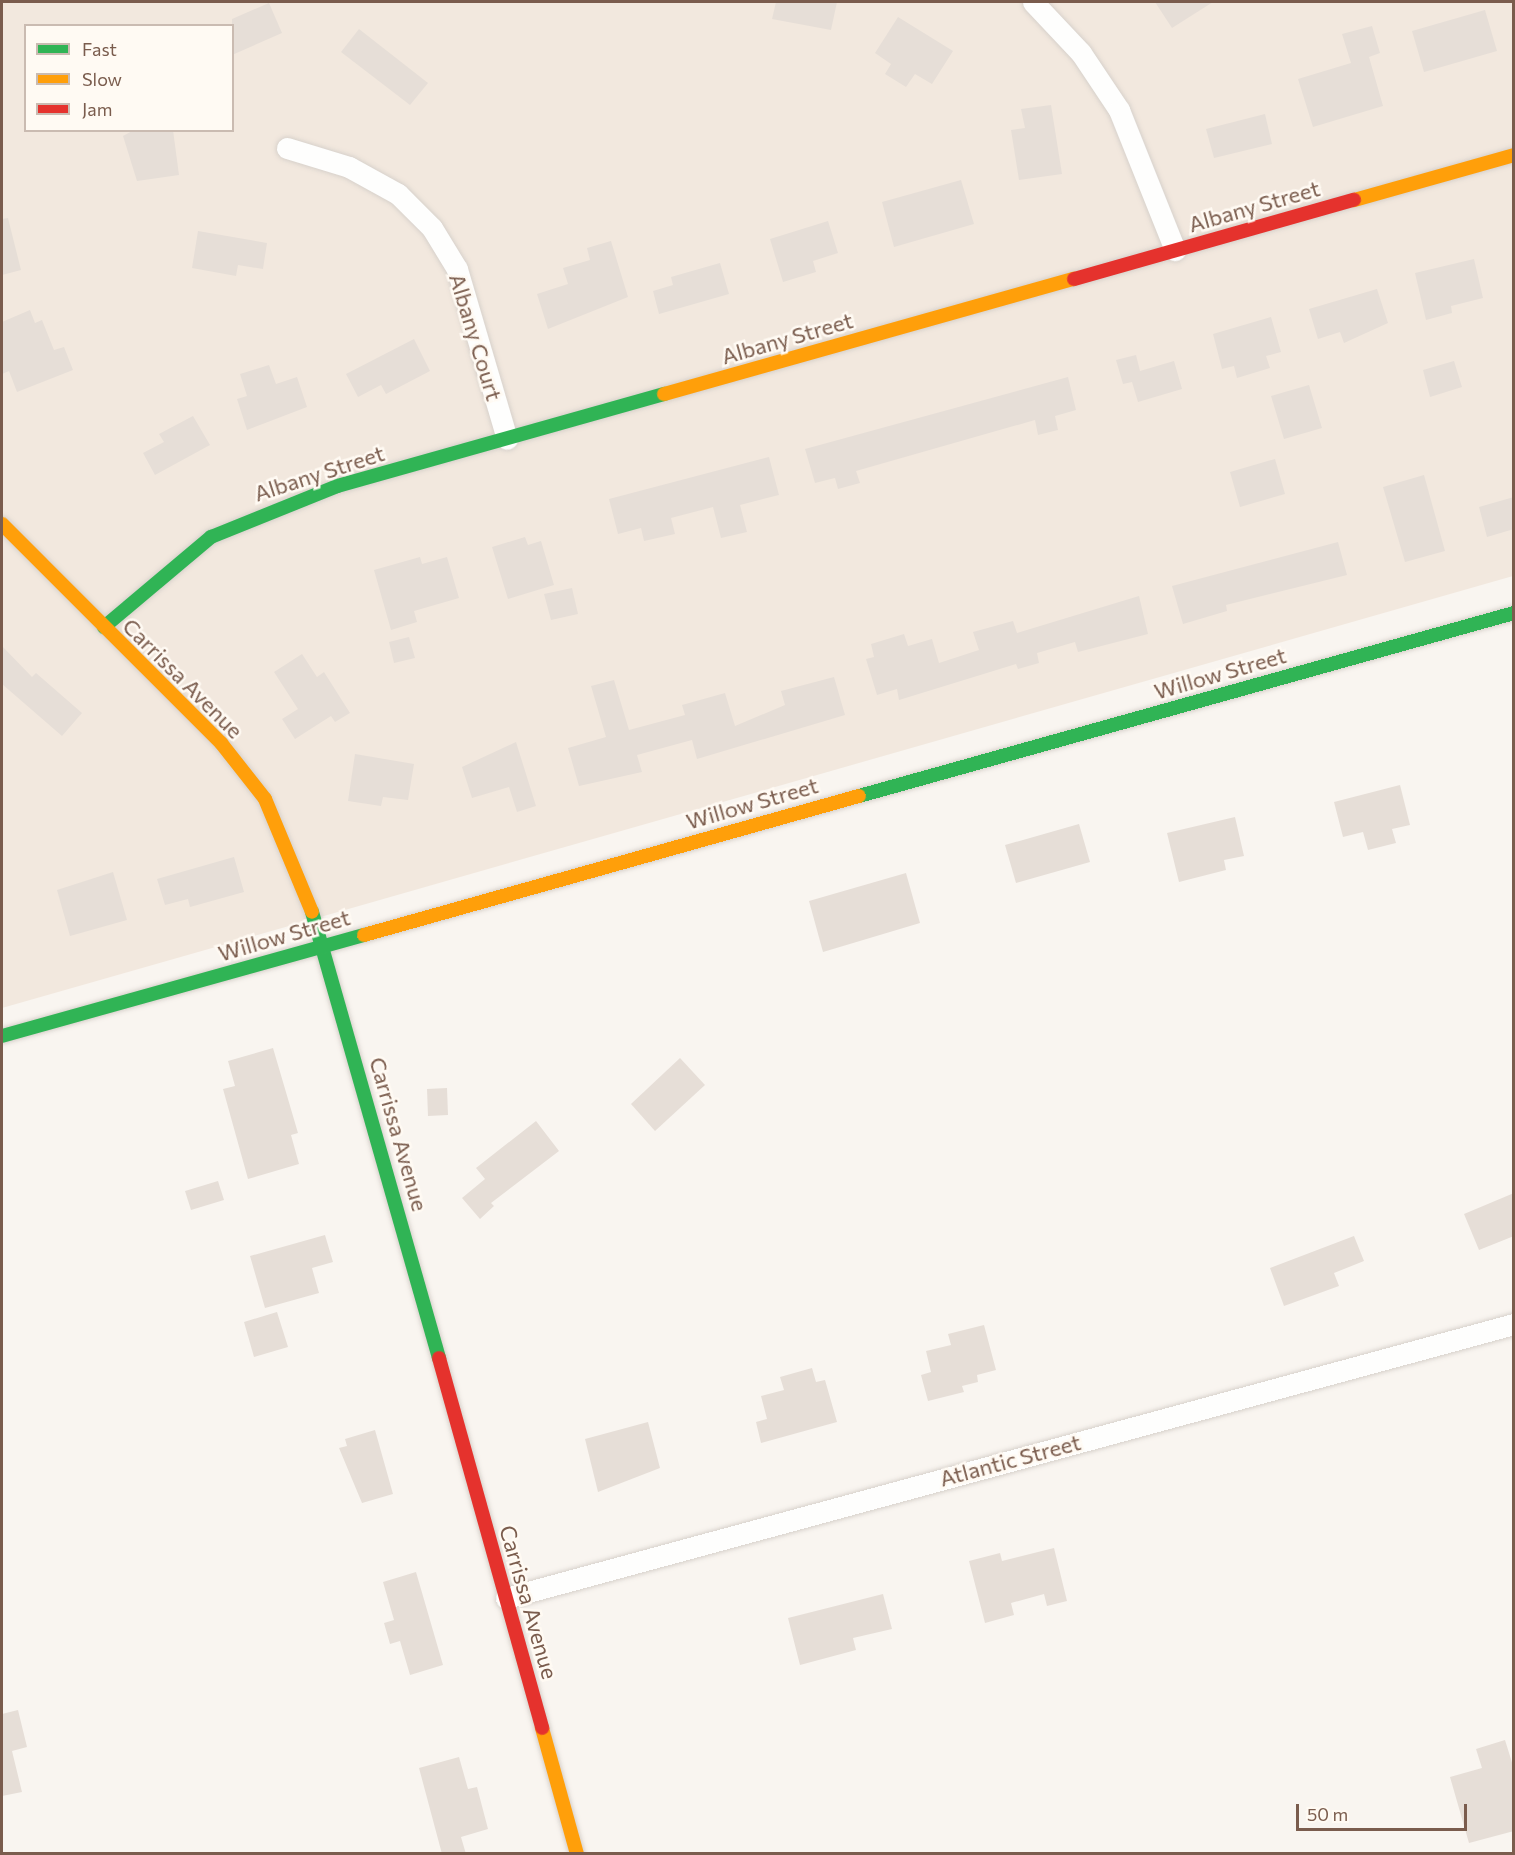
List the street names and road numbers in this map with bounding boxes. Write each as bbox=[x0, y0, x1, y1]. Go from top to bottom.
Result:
street label: Albany Street bbox=[1185, 175, 1323, 237]
street label: Albany Court bbox=[444, 270, 508, 404]
street label: Albany Street bbox=[718, 307, 856, 369]
street label: Albany Street bbox=[251, 440, 387, 506]
street label: Carrissa Avenue bbox=[118, 613, 248, 743]
street label: Willow Street bbox=[1151, 642, 1289, 704]
street label: Willow Street bbox=[683, 772, 821, 834]
street label: Willow Street bbox=[215, 904, 353, 966]
street label: Carrissa Avenue bbox=[364, 1054, 434, 1214]
street label: Atlantic Street bbox=[937, 1428, 1083, 1492]
street label: Carrissa Avenue bbox=[494, 1522, 564, 1682]

